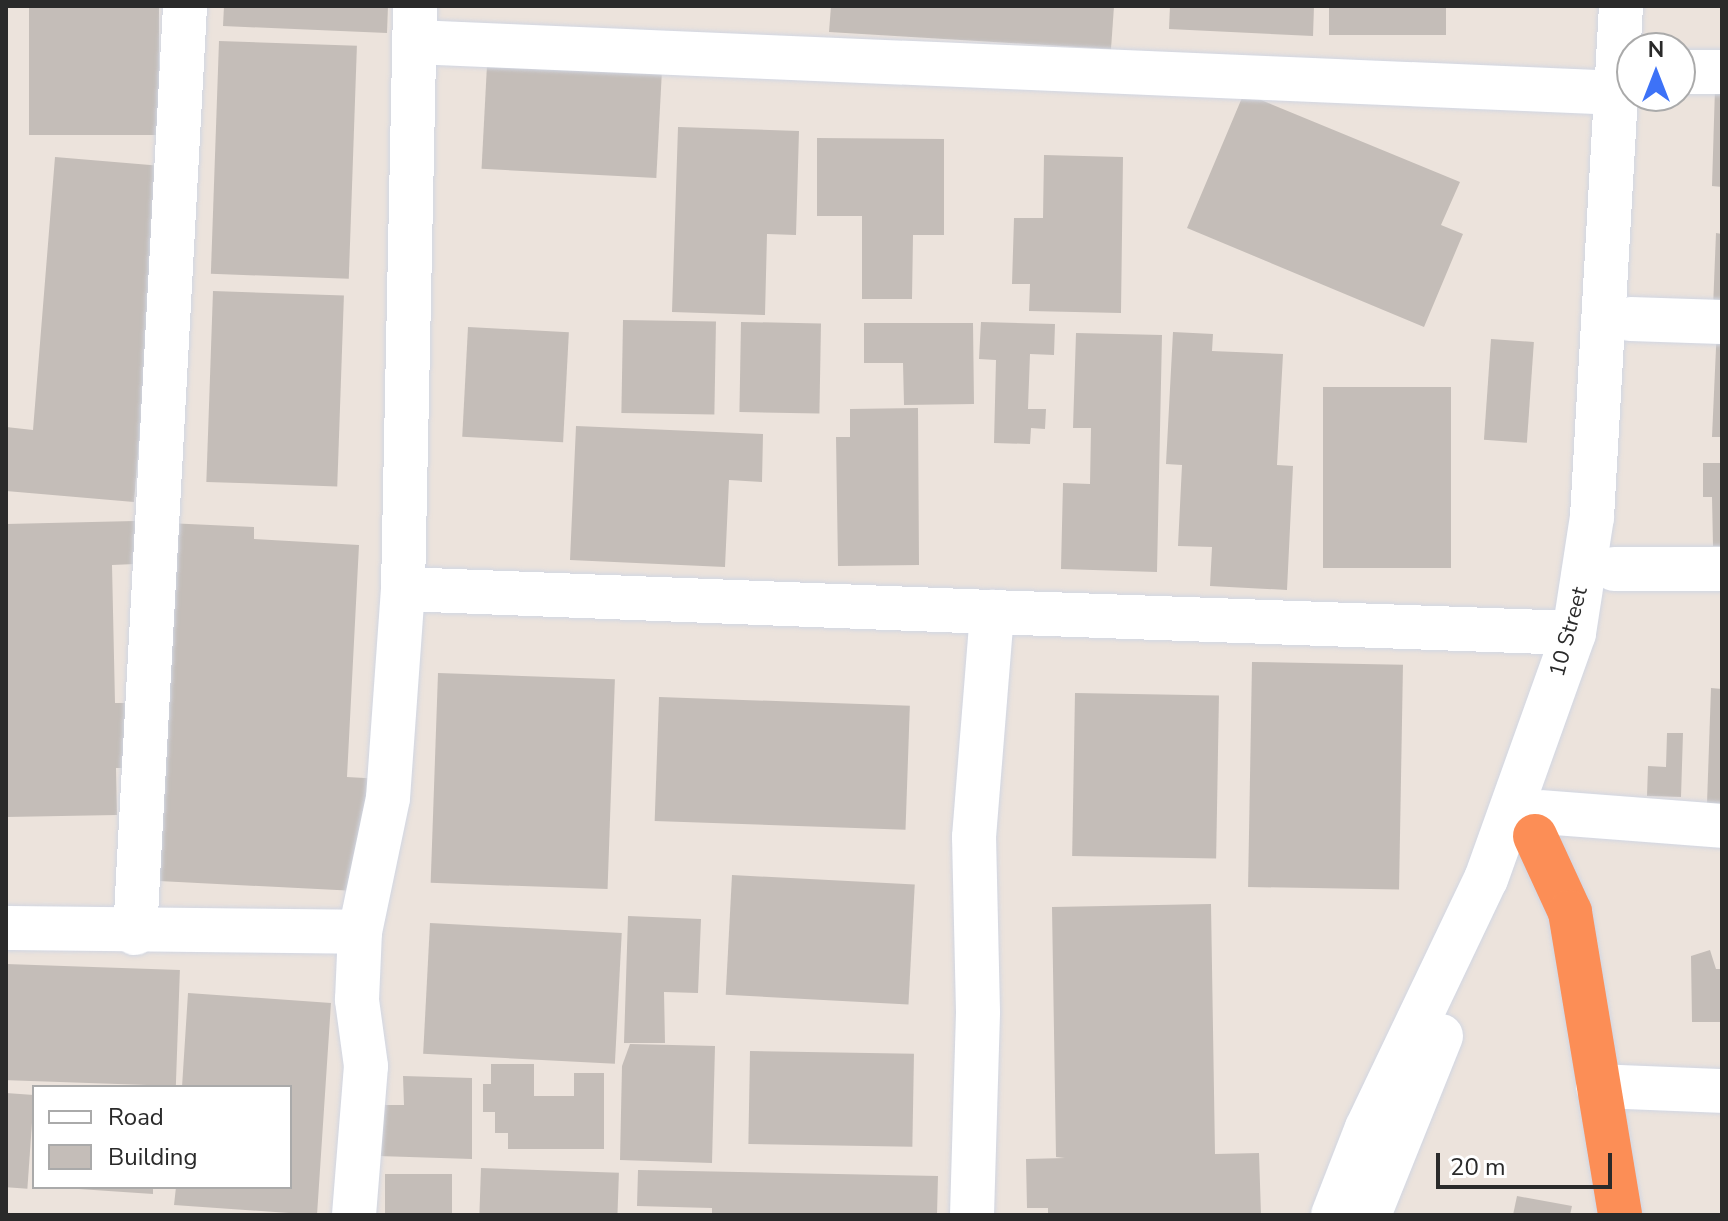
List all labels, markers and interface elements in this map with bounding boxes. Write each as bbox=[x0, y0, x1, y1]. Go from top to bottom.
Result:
north arrow bbox=[1616, 32, 1696, 112]
text: N bbox=[1648, 35, 1664, 65]
street label: 10 Street bbox=[1544, 584, 1594, 680]
legend bbox=[32, 1085, 292, 1189]
text: Road bbox=[108, 1101, 164, 1133]
scale bar bbox=[1440, 1137, 1616, 1187]
text: Building bbox=[108, 1141, 198, 1173]
text: 20 m bbox=[1450, 1151, 1506, 1183]

